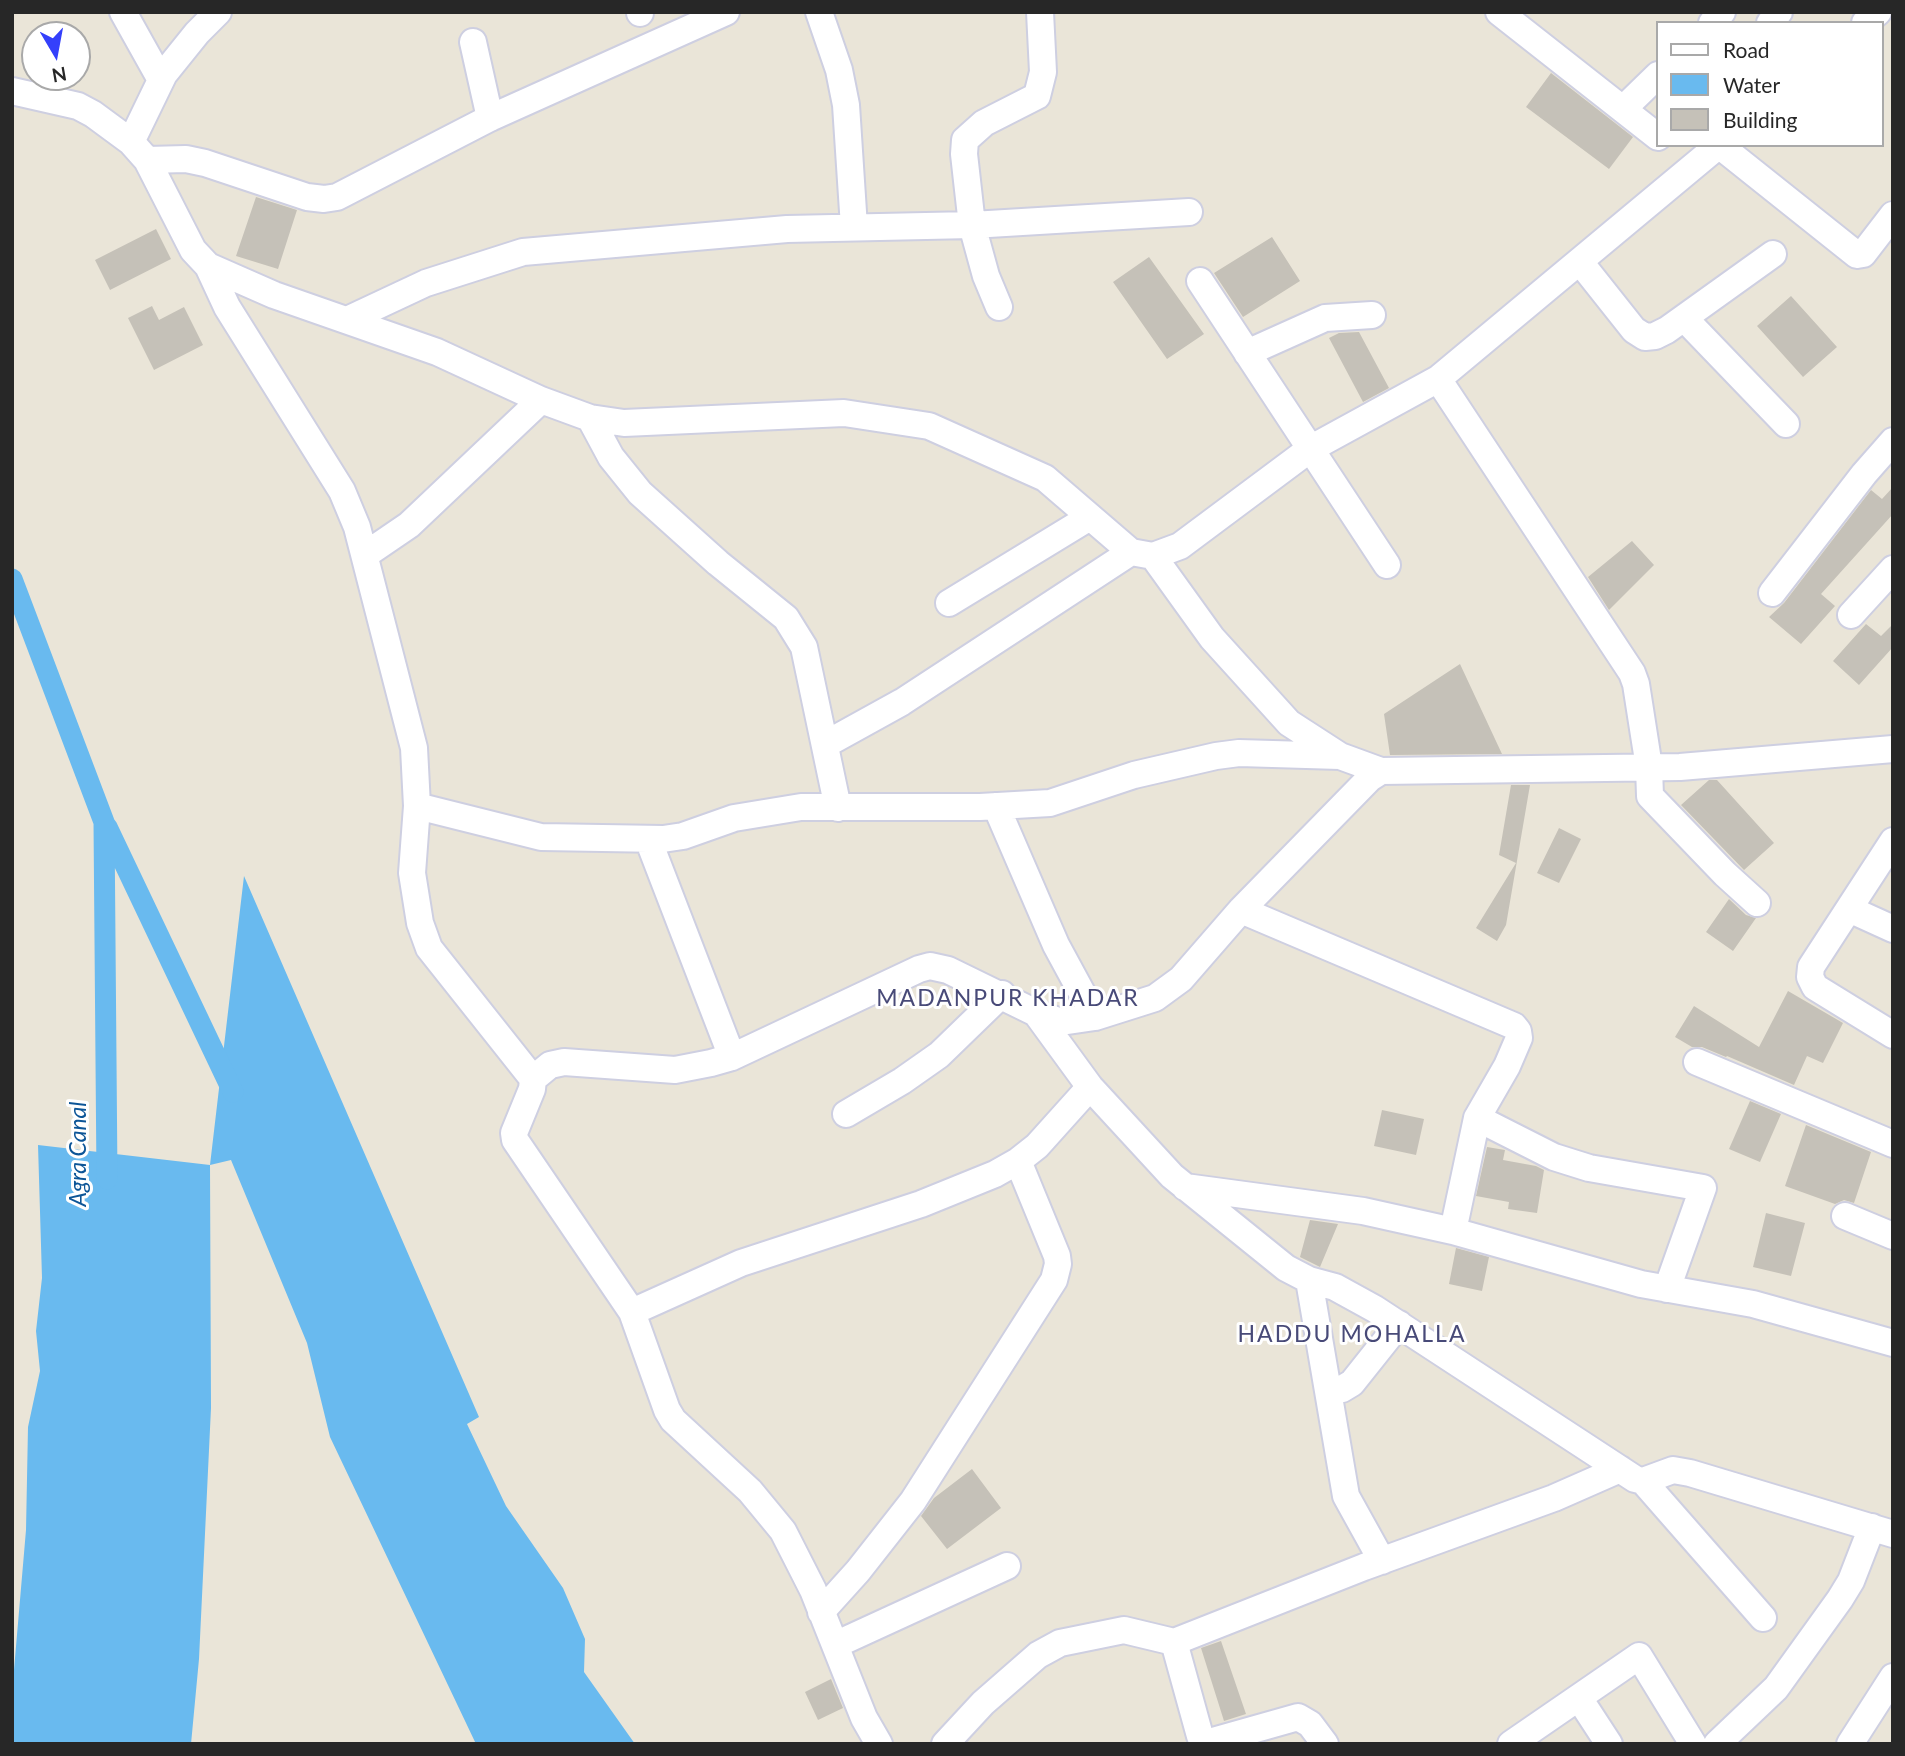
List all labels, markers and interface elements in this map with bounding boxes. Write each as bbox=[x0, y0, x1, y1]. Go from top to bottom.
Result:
north arrow bbox=[21, 21, 91, 91]
legend bbox=[1657, 21, 1884, 147]
text: Road bbox=[1723, 37, 1770, 62]
text: N bbox=[50, 63, 69, 88]
text: Water bbox=[1723, 72, 1780, 97]
text: Building bbox=[1723, 107, 1798, 132]
district label: MADANPUR KHADAR bbox=[878, 985, 1138, 1013]
water label: Agra Canal bbox=[65, 1101, 93, 1207]
district label: HADDU MOHALLA bbox=[1239, 1321, 1465, 1349]

